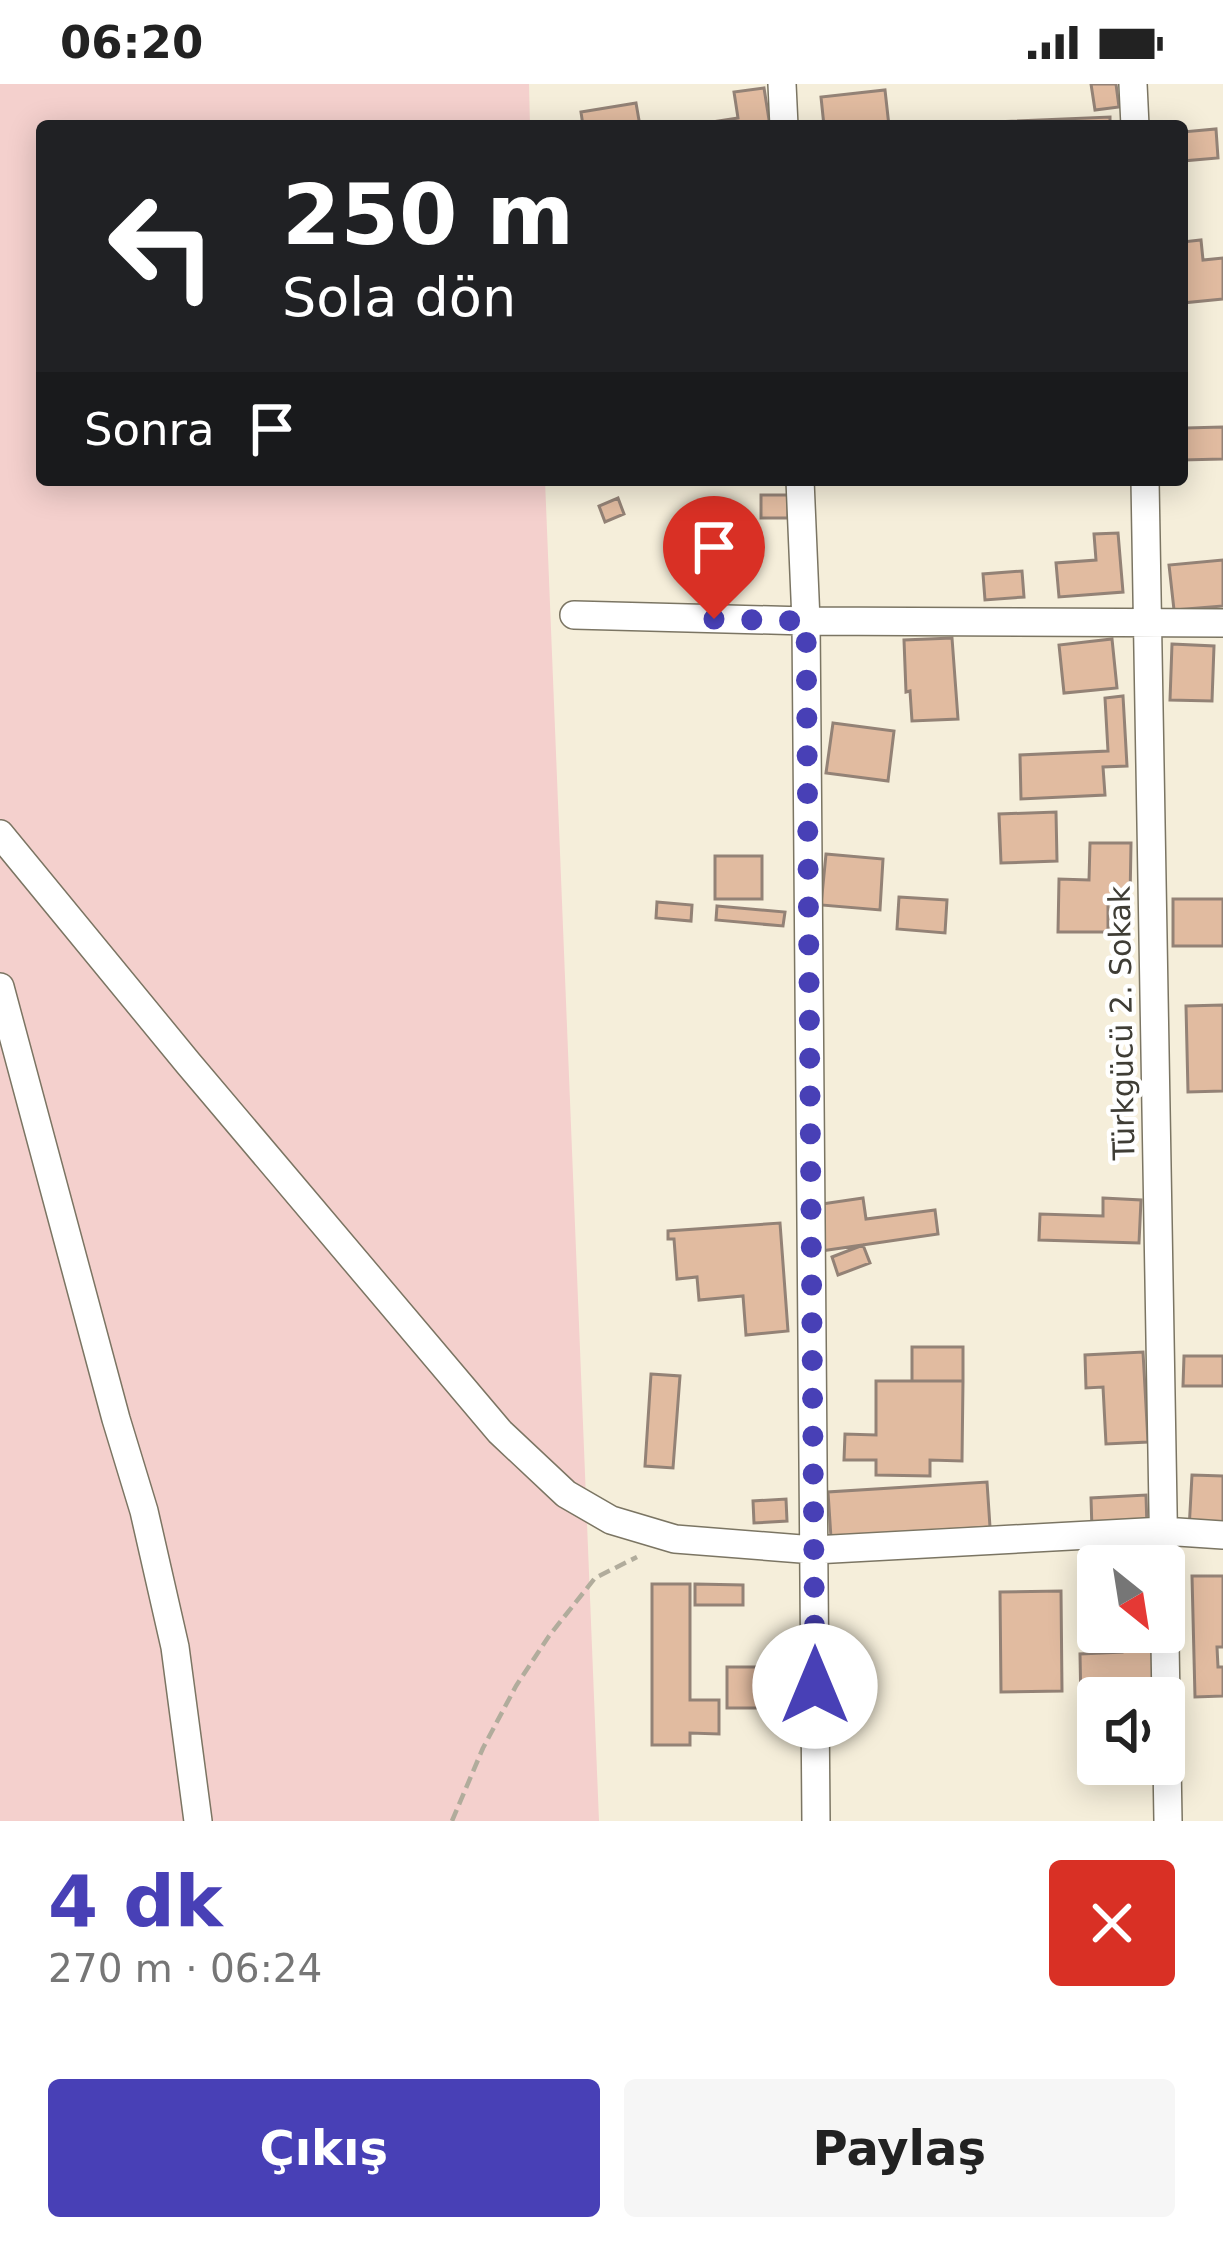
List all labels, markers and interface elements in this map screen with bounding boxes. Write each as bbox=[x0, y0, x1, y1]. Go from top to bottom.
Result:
text: 06:20 bbox=[60, 16, 203, 69]
text: 250 m bbox=[282, 166, 574, 264]
icon: left bbox=[84, 168, 240, 324]
text: Sola dön bbox=[282, 266, 516, 329]
icon: arrive bbox=[239, 396, 305, 462]
text: Sonra bbox=[84, 403, 215, 456]
pin bbox=[663, 496, 765, 619]
icon: arrive bbox=[681, 514, 747, 580]
street label: Türkgücü 2. Sokak bbox=[1102, 885, 1141, 1161]
north arrow bbox=[1077, 1545, 1185, 1653]
map controls bbox=[1077, 1545, 1185, 1785]
position arrow bbox=[752, 1623, 878, 1749]
button: sound bbox=[1077, 1677, 1185, 1785]
text: 4 dk bbox=[48, 1859, 223, 1943]
button: close bbox=[1049, 1860, 1175, 1986]
text: 270 m · 06:24 bbox=[48, 1946, 322, 1991]
button: Çıkış bbox=[48, 2079, 600, 2217]
button: Paylaş bbox=[624, 2079, 1175, 2217]

